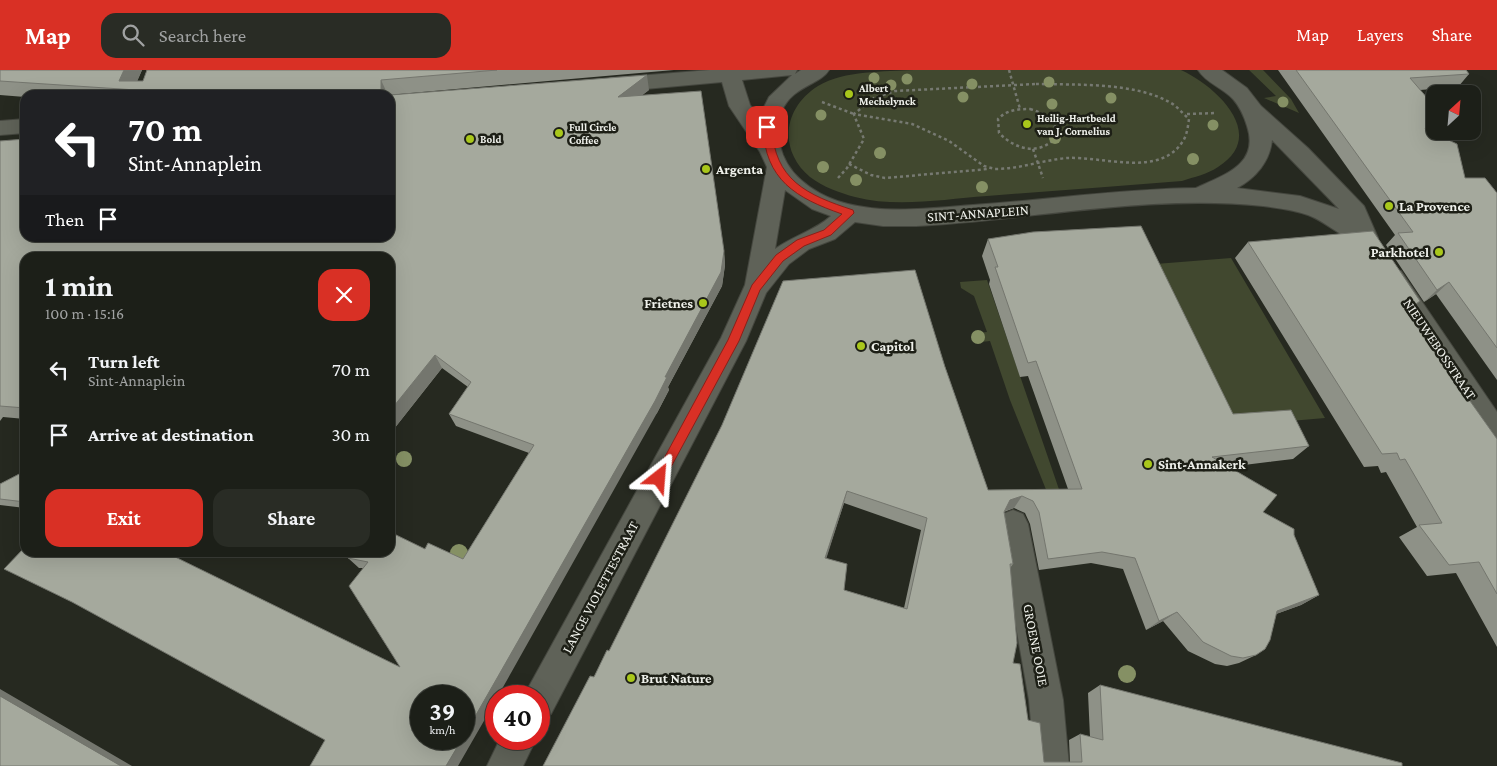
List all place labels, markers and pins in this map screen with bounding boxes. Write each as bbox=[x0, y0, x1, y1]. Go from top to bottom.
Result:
place label: Albert Mechelynck bbox=[858, 82, 917, 107]
marker: Albert Mechelynck bbox=[843, 88, 855, 100]
pin bbox=[746, 106, 788, 148]
place label: Heilig-Hartbeeld van J. Cornelius bbox=[1036, 112, 1116, 137]
marker: Heilig-Hartbeeld van J. Cornelius bbox=[1021, 118, 1033, 130]
place label: Full Circle Coffee bbox=[569, 121, 617, 146]
marker: Full Circle Coffee bbox=[553, 127, 565, 139]
marker: Bold bbox=[464, 133, 476, 145]
place label: Bold bbox=[480, 133, 501, 145]
place label: Argenta bbox=[715, 161, 763, 177]
marker: Argenta bbox=[700, 163, 712, 175]
place label: La Provence bbox=[1399, 198, 1471, 214]
marker: La Provence bbox=[1383, 200, 1395, 212]
place label: Parkhotel bbox=[1371, 244, 1429, 260]
marker: Parkhotel bbox=[1433, 246, 1445, 258]
place label: Frietnes bbox=[644, 295, 693, 311]
marker: Frietnes bbox=[697, 297, 709, 309]
place label: Capitol bbox=[871, 338, 914, 354]
marker: Capitol bbox=[855, 340, 867, 352]
place label: Sint-Annakerk bbox=[1158, 456, 1246, 472]
marker: Sint-Annakerk bbox=[1142, 458, 1154, 470]
place label: Brut Nature bbox=[641, 670, 712, 686]
marker: Brut Nature bbox=[625, 672, 637, 684]

